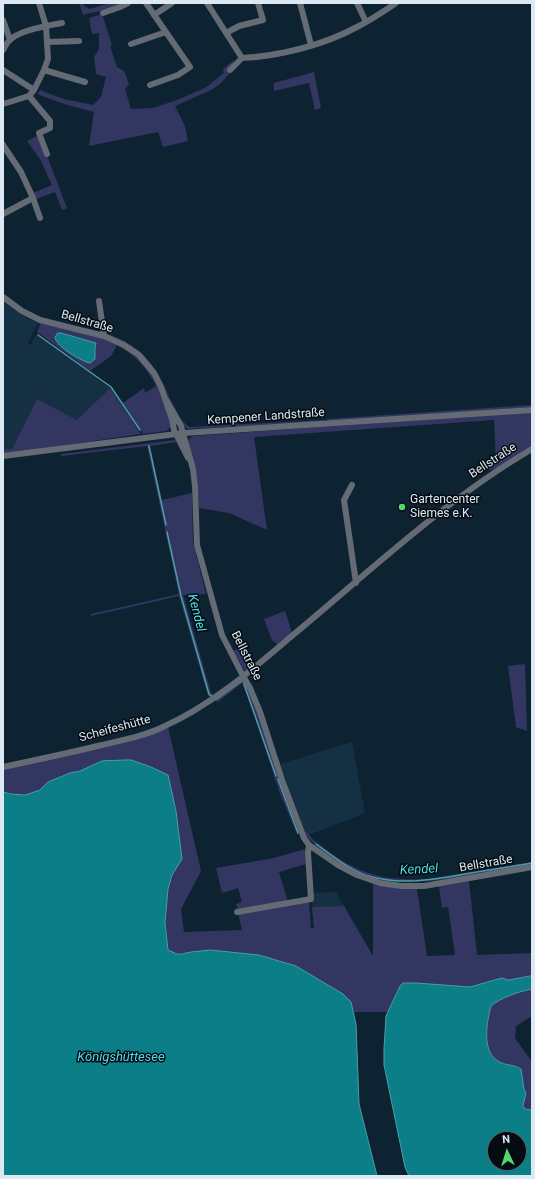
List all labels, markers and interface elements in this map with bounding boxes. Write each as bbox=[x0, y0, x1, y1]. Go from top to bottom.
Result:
street label: Bellstraße bbox=[59, 308, 115, 336]
street label: Kempener Landstraße bbox=[207, 406, 325, 428]
street label: Bellstraße bbox=[467, 440, 519, 482]
place label: Gartencenter Siemes e.K. bbox=[410, 493, 480, 521]
marker: Gartencenter Siemes e.K. bbox=[397, 502, 407, 512]
water label: Kendel bbox=[184, 593, 208, 633]
street label: Bellstraße bbox=[227, 629, 265, 683]
street label: Scheifeshütte bbox=[78, 713, 152, 745]
street label: Bellstraße bbox=[458, 852, 514, 876]
water label: Kendel bbox=[399, 861, 439, 879]
water label: Königshüttesee bbox=[77, 1050, 165, 1066]
north arrow bbox=[487, 1131, 527, 1171]
text: N bbox=[502, 1133, 511, 1146]

